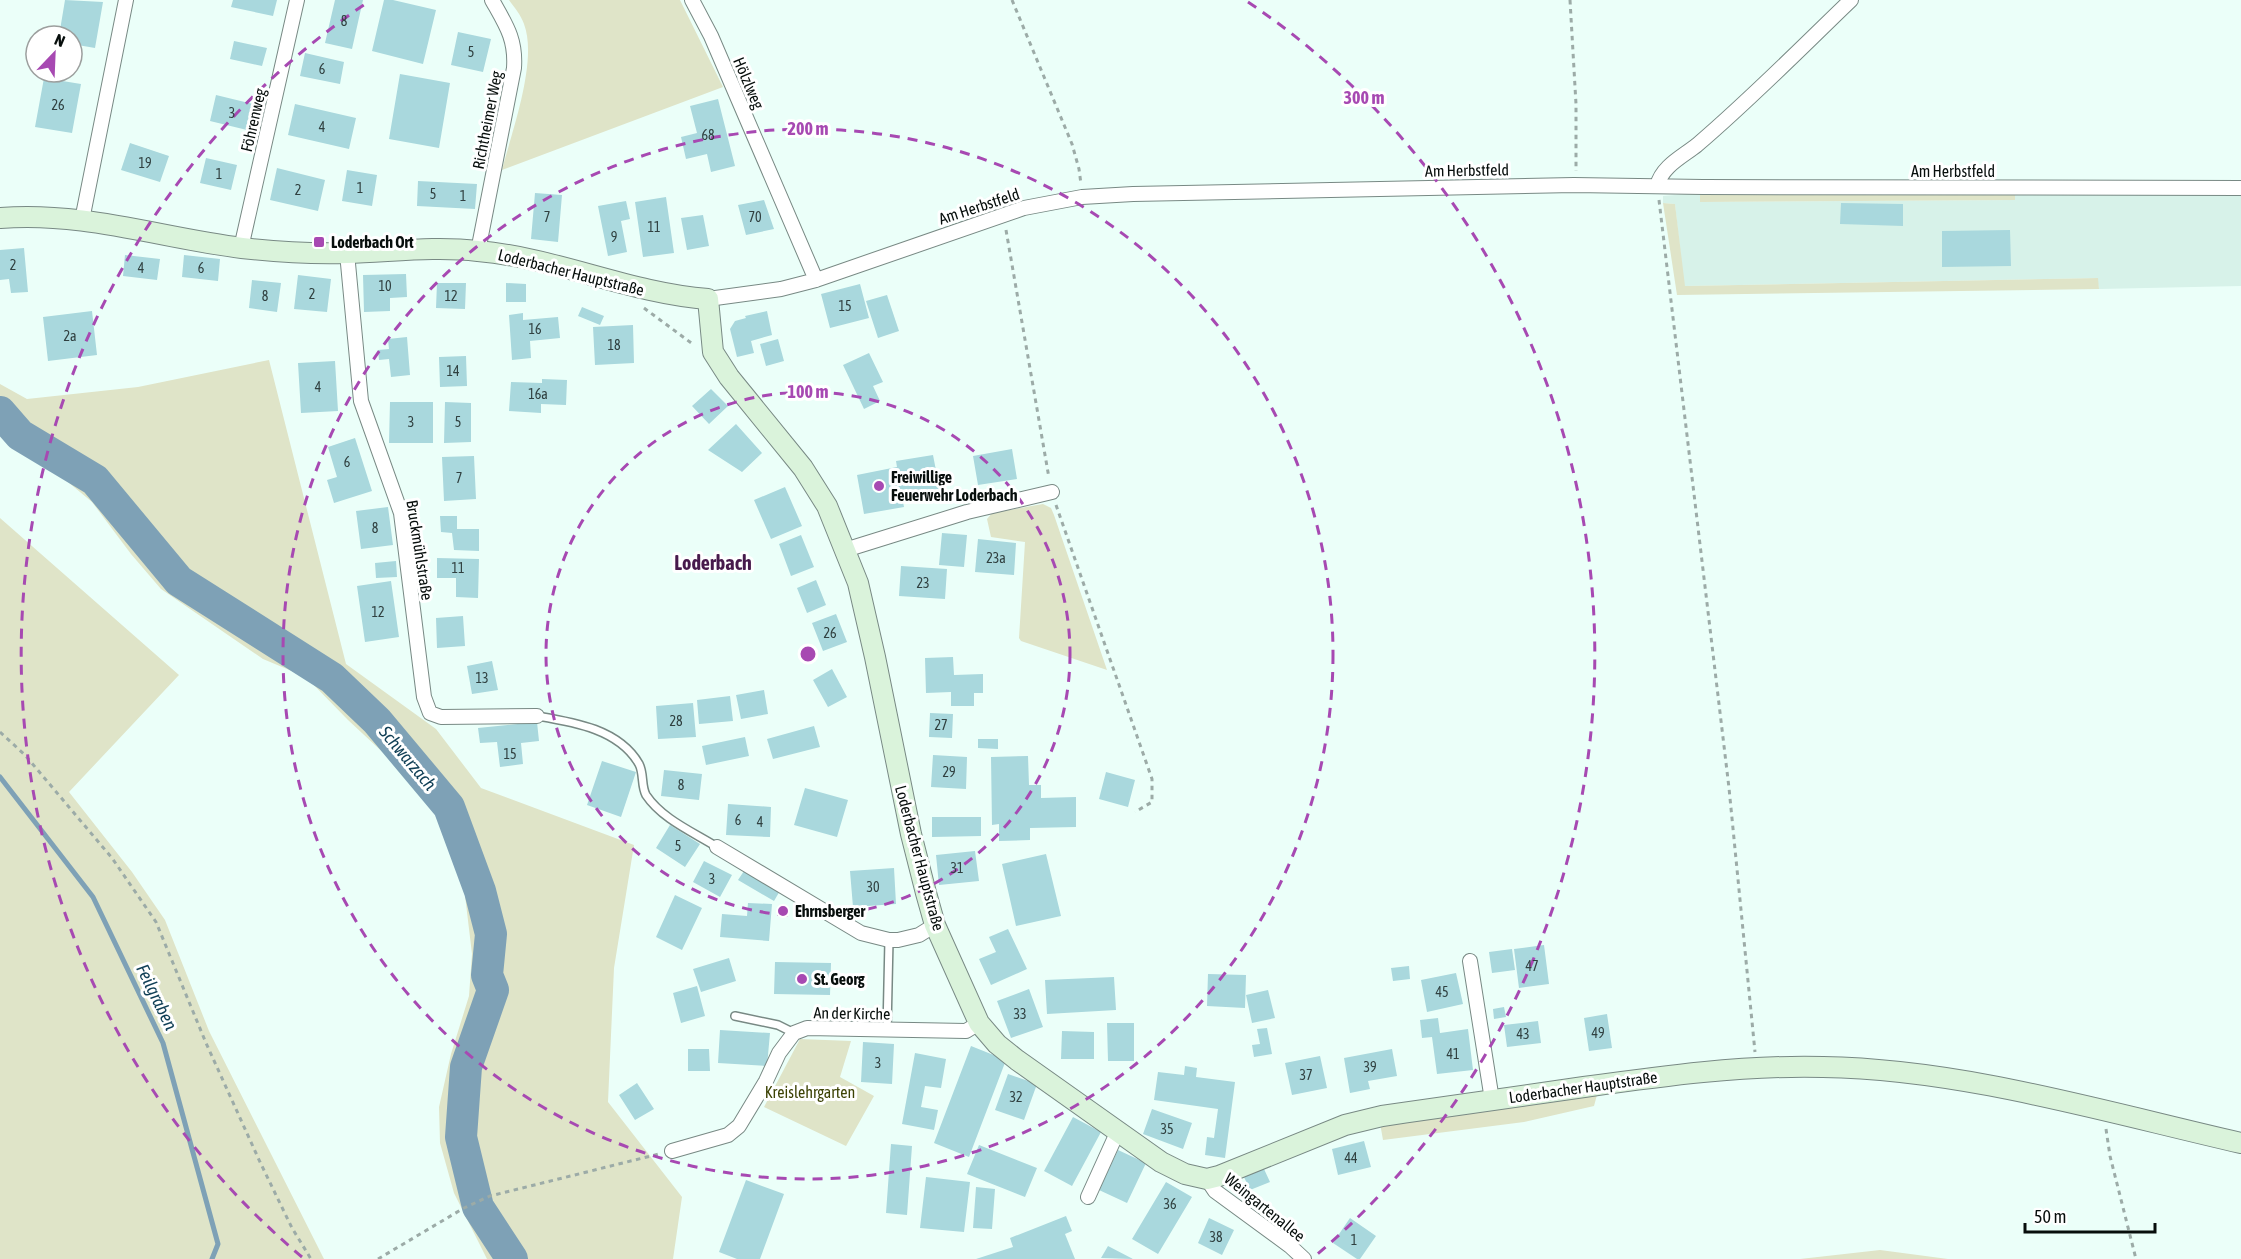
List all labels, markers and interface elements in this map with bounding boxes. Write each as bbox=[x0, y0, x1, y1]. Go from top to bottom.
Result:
house number: 8 bbox=[341, 13, 348, 29]
north arrow bbox=[24, 24, 84, 84]
text: N bbox=[52, 30, 68, 50]
house number: 5 bbox=[468, 44, 474, 60]
street label: Hölzlweg bbox=[729, 54, 768, 112]
house number: 6 bbox=[319, 61, 326, 77]
street label: Richtheimer Weg bbox=[469, 69, 506, 171]
street label: Föhrenweg bbox=[237, 86, 270, 154]
text: 300 m bbox=[1344, 87, 1384, 108]
house number: 26 bbox=[51, 97, 65, 113]
house number: 3 bbox=[229, 105, 235, 121]
text: 200 m bbox=[788, 118, 828, 139]
house number: 4 bbox=[319, 119, 326, 135]
house number: 68 bbox=[701, 127, 715, 143]
house number: 19 bbox=[138, 155, 152, 171]
street label: Am Herbstfeld bbox=[1425, 160, 1509, 180]
street label: Am Herbstfeld bbox=[1911, 162, 1995, 180]
house number: 1 bbox=[216, 166, 222, 182]
house number: 1 bbox=[357, 180, 363, 196]
house number: 2 bbox=[295, 182, 301, 198]
street label: Am Herbstfeld bbox=[936, 184, 1022, 228]
house number: 5 bbox=[430, 186, 436, 202]
house number: 1 bbox=[460, 188, 466, 204]
house number: 7 bbox=[544, 209, 550, 225]
house number: 70 bbox=[748, 209, 762, 225]
house number: 11 bbox=[647, 219, 661, 235]
house number: 9 bbox=[611, 229, 617, 245]
place label: Loderbach Ort bbox=[331, 233, 414, 251]
marker: Loderbach Ort bbox=[312, 235, 326, 249]
street label: Loderbacher Hauptstraße bbox=[496, 245, 646, 300]
house number: 2 bbox=[10, 257, 16, 273]
house number: 4 bbox=[138, 260, 145, 276]
house number: 6 bbox=[198, 260, 205, 276]
house number: 10 bbox=[378, 278, 392, 294]
house number: 2 bbox=[309, 286, 315, 302]
house number: 8 bbox=[262, 288, 269, 304]
house number: 12 bbox=[444, 288, 458, 304]
house number: 15 bbox=[838, 298, 852, 314]
house number: 16 bbox=[528, 321, 542, 337]
house number: 2a bbox=[63, 328, 77, 344]
house number: 18 bbox=[607, 337, 621, 353]
house number: 14 bbox=[446, 363, 460, 379]
house number: 4 bbox=[315, 379, 322, 395]
text: 100 m bbox=[788, 381, 828, 402]
house number: 16a bbox=[528, 386, 548, 402]
house number: 3 bbox=[408, 414, 414, 430]
house number: 5 bbox=[455, 414, 461, 430]
house number: 6 bbox=[344, 454, 351, 470]
place label: Freiwillige Feuerwehr Loderbach bbox=[891, 468, 1018, 504]
house number: 7 bbox=[456, 470, 462, 486]
marker: Freiwillige Feuerwehr Loderbach bbox=[872, 479, 886, 493]
street label: Bruckmühlstraße bbox=[403, 499, 437, 601]
house number: 8 bbox=[372, 520, 379, 536]
house number: 23a bbox=[986, 550, 1006, 566]
district label: Loderbach bbox=[674, 551, 752, 574]
house number: 11 bbox=[451, 560, 465, 576]
house number: 23 bbox=[916, 575, 930, 591]
house number: 12 bbox=[371, 604, 385, 620]
house number: 26 bbox=[823, 625, 837, 641]
centre of rings bbox=[798, 644, 818, 664]
house number: 13 bbox=[475, 670, 489, 686]
house number: 28 bbox=[669, 713, 683, 729]
house number: 27 bbox=[934, 717, 948, 733]
water label: Schwarzach bbox=[374, 721, 441, 795]
house number: 15 bbox=[503, 746, 517, 762]
house number: 29 bbox=[942, 764, 956, 780]
house number: 8 bbox=[678, 777, 685, 793]
street label: Loderbacher Hauptstraße bbox=[891, 783, 948, 933]
house number: 6 bbox=[735, 812, 742, 828]
house number: 4 bbox=[757, 814, 764, 830]
house number: 5 bbox=[675, 838, 681, 854]
house number: 31 bbox=[950, 860, 964, 876]
house number: 3 bbox=[709, 871, 715, 887]
house number: 30 bbox=[866, 879, 880, 895]
place label: Ehrnsberger bbox=[795, 902, 866, 920]
marker: Ehrnsberger bbox=[776, 904, 790, 918]
house number: 47 bbox=[1525, 958, 1539, 974]
water label: Feilgraben bbox=[132, 961, 182, 1034]
place label: St. Georg bbox=[814, 970, 865, 988]
marker: St. Georg bbox=[795, 972, 809, 986]
house number: 45 bbox=[1435, 984, 1449, 1000]
street label: An der Kirche bbox=[813, 1003, 891, 1023]
house number: 33 bbox=[1013, 1006, 1027, 1022]
house number: 49 bbox=[1591, 1025, 1605, 1041]
house number: 43 bbox=[1516, 1026, 1530, 1042]
house number: 41 bbox=[1446, 1046, 1460, 1062]
house number: 3 bbox=[875, 1055, 881, 1071]
house number: 39 bbox=[1363, 1059, 1377, 1075]
house number: 37 bbox=[1299, 1067, 1313, 1083]
street label: Loderbacher Hauptstraße bbox=[1508, 1068, 1659, 1107]
park label: Kreislehrgarten bbox=[765, 1083, 855, 1102]
house number: 32 bbox=[1009, 1089, 1023, 1105]
house number: 35 bbox=[1160, 1121, 1174, 1137]
house number: 44 bbox=[1344, 1150, 1358, 1166]
street label: Weingartenallee bbox=[1221, 1169, 1309, 1246]
house number: 36 bbox=[1163, 1196, 1177, 1212]
scale bar bbox=[2025, 1196, 2156, 1234]
text: 50 m bbox=[2034, 1206, 2066, 1227]
house number: 38 bbox=[1209, 1229, 1223, 1245]
house number: 1 bbox=[1351, 1232, 1357, 1248]

